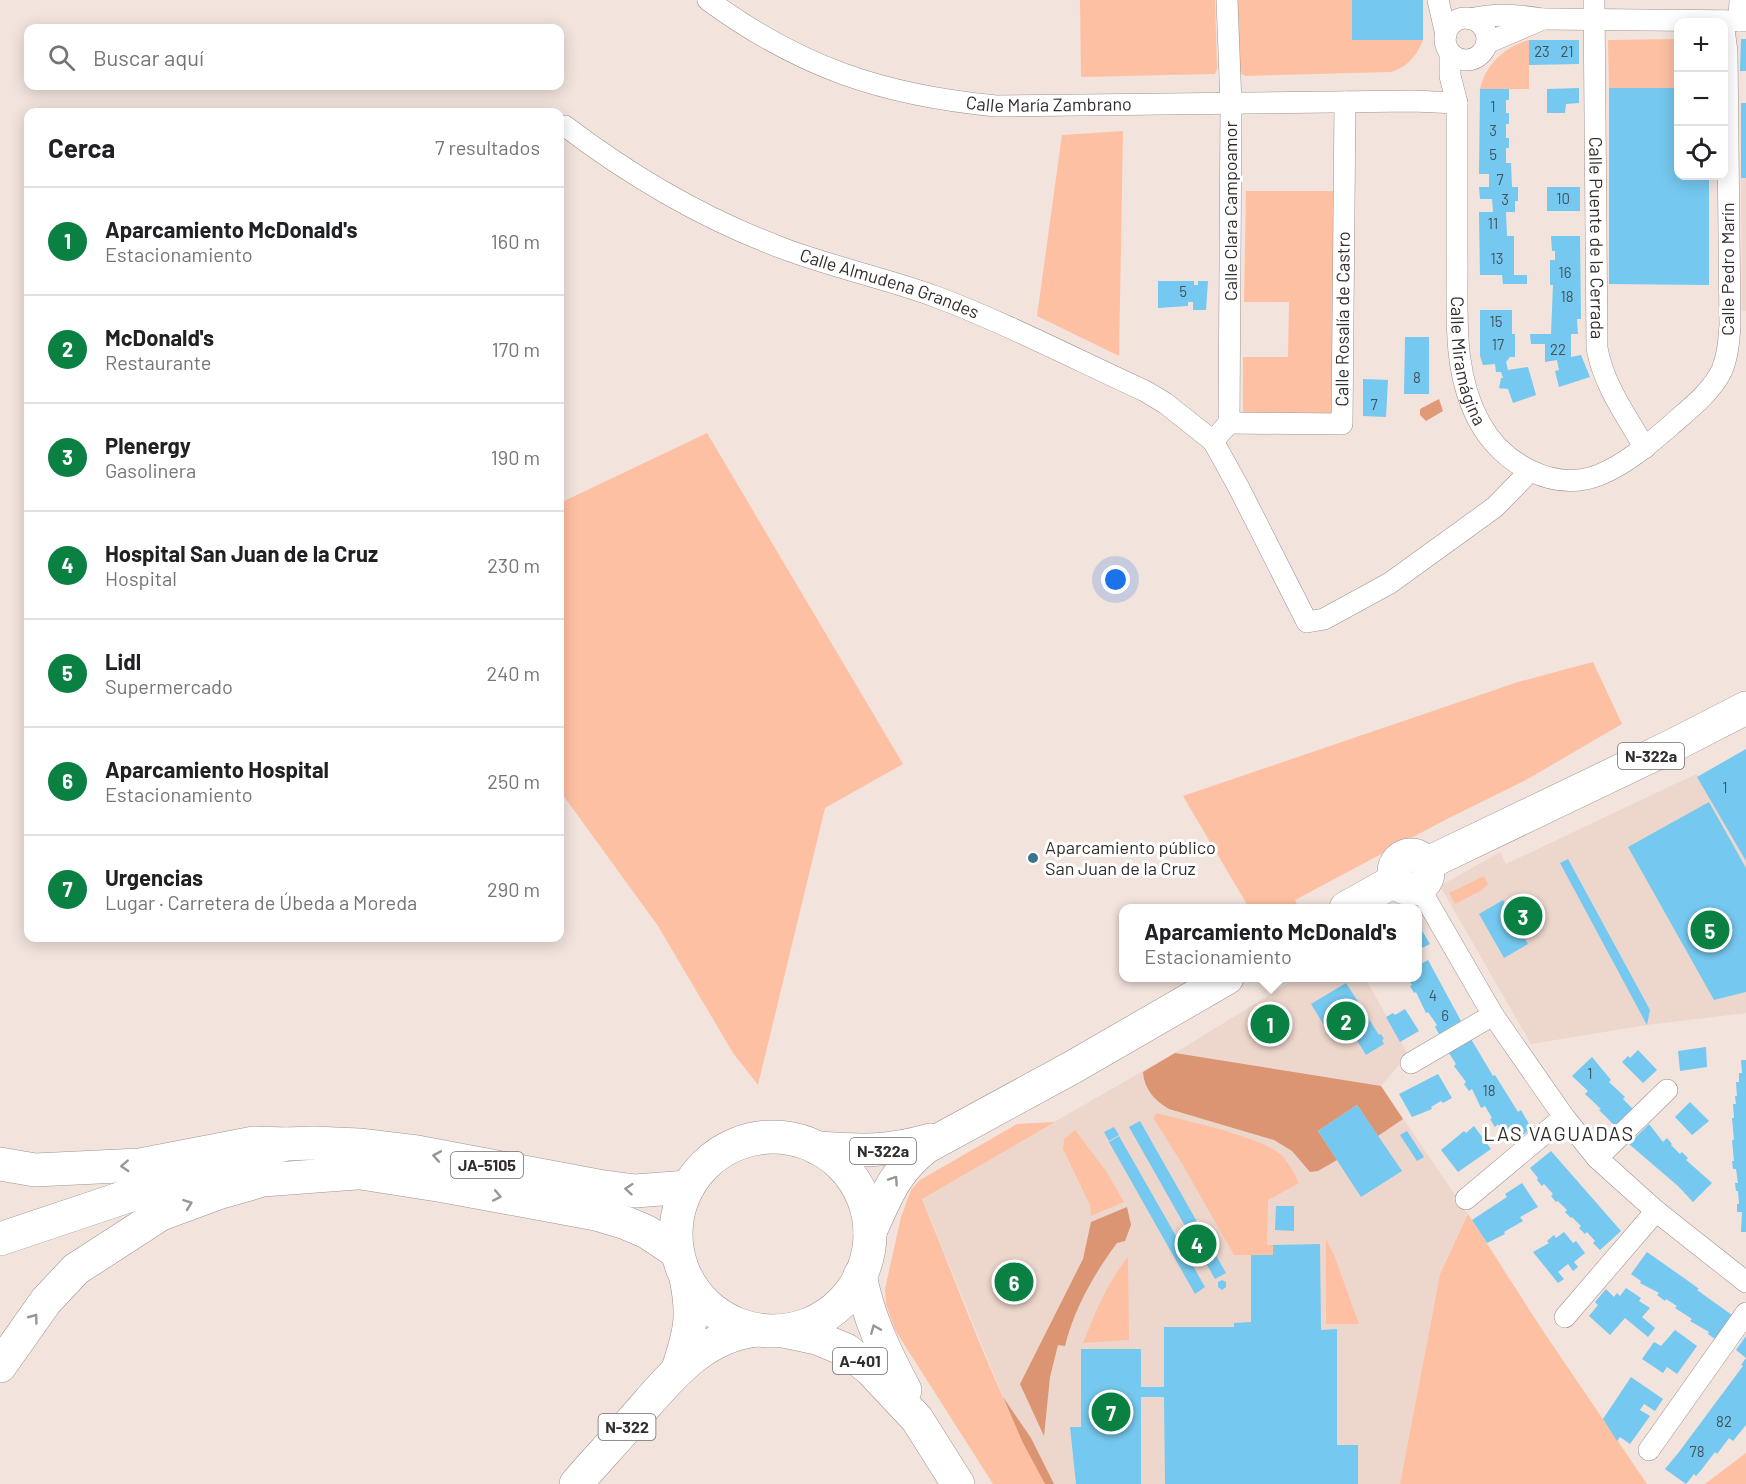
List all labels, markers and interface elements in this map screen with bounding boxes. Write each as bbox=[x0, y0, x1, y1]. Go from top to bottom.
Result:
map controls bbox=[1674, 18, 1728, 180]
button: + bbox=[1674, 18, 1728, 72]
search box bbox=[24, 24, 564, 90]
icon: search bbox=[45, 41, 78, 74]
house number: 23 bbox=[1534, 42, 1550, 60]
house number: 21 bbox=[1560, 42, 1574, 60]
text: Buscar aquí bbox=[93, 44, 204, 70]
button: − bbox=[1674, 72, 1728, 126]
street label: Calle María Zambrano bbox=[965, 91, 1132, 116]
house number: 1 bbox=[1490, 97, 1496, 115]
street label: Calle Clara Campoamor bbox=[1219, 121, 1241, 301]
house number: 3 bbox=[1489, 121, 1497, 139]
button: locate bbox=[1674, 126, 1728, 180]
text: Cerca bbox=[48, 132, 115, 163]
text: 7 resultados bbox=[435, 135, 540, 159]
street label: Calle Puente de la Cerrada bbox=[1585, 137, 1609, 339]
house number: 5 bbox=[1489, 145, 1497, 163]
house number: 7 bbox=[1496, 170, 1504, 188]
house number: 10 bbox=[1556, 189, 1570, 207]
house number: 3 bbox=[1501, 190, 1509, 208]
street label: Calle Pedro Marín bbox=[1716, 202, 1738, 336]
house number: 11 bbox=[1488, 214, 1498, 232]
text: Aparcamiento McDonald's bbox=[105, 216, 357, 242]
text: 1 bbox=[64, 229, 71, 253]
text: 160 m bbox=[491, 229, 540, 253]
street label: Calle Rosalía de Castro bbox=[1330, 231, 1354, 407]
text: Estacionamiento bbox=[105, 242, 253, 266]
street label: Calle Almudena Grandes bbox=[797, 243, 983, 323]
house number: 13 bbox=[1491, 249, 1503, 267]
house number: 16 bbox=[1559, 263, 1571, 281]
house number: 5 bbox=[1179, 282, 1187, 300]
house number: 18 bbox=[1560, 287, 1574, 305]
street label: Calle Miramágina bbox=[1447, 296, 1491, 429]
house number: 15 bbox=[1490, 312, 1502, 330]
text: McDonald's bbox=[105, 324, 214, 350]
house number: 17 bbox=[1492, 335, 1504, 353]
text: 2 bbox=[62, 337, 73, 361]
text: 170 m bbox=[492, 337, 540, 361]
house number: 22 bbox=[1550, 340, 1566, 358]
text: Restaurante bbox=[105, 350, 211, 374]
house number: 8 bbox=[1413, 368, 1421, 386]
house number: 7 bbox=[1370, 395, 1378, 413]
text: Plenergy bbox=[105, 432, 191, 458]
text: 3 bbox=[62, 445, 73, 469]
text: 190 m bbox=[491, 445, 540, 469]
text: Gasolinera bbox=[105, 458, 196, 482]
text: Hospital San Juan de la Cruz bbox=[105, 540, 378, 566]
text: 4 bbox=[61, 553, 74, 577]
text: 230 m bbox=[487, 553, 540, 577]
your location bbox=[1101, 565, 1130, 594]
text: Hospital bbox=[105, 566, 177, 590]
text: Lidl bbox=[105, 648, 141, 674]
text: 5 bbox=[62, 661, 73, 685]
text: 240 m bbox=[486, 661, 540, 685]
text: Supermercado bbox=[105, 674, 233, 698]
road number: N-322a bbox=[1618, 743, 1684, 769]
text: Aparcamiento Hospital bbox=[105, 756, 329, 782]
text: 6 bbox=[62, 769, 73, 793]
text: 250 m bbox=[487, 769, 540, 793]
house number: 1 bbox=[1722, 778, 1728, 796]
text: Estacionamiento bbox=[105, 782, 253, 806]
place label: Aparcamiento público San Juan de la Cruz bbox=[1045, 836, 1216, 879]
marker: Aparcamiento público San Juan de la Cruz bbox=[1026, 851, 1040, 865]
text: Urgencias bbox=[105, 864, 203, 890]
text: 7 bbox=[63, 877, 72, 901]
text: 290 m bbox=[487, 877, 540, 901]
text: Lugar · Carretera de Úbeda a Moreda bbox=[105, 890, 417, 914]
pin: 3 bbox=[1504, 894, 1543, 938]
popup bbox=[1119, 904, 1422, 982]
pin: 5 bbox=[1690, 908, 1730, 952]
text: Aparcamiento McDonald's bbox=[1144, 918, 1397, 944]
text: Estacionamiento bbox=[1144, 944, 1292, 968]
house number: 4 bbox=[1429, 986, 1437, 1004]
pin: 2 bbox=[1326, 998, 1366, 1044]
pin: 1 bbox=[1250, 1002, 1290, 1046]
house number: 6 bbox=[1441, 1006, 1449, 1024]
house number: 1 bbox=[1587, 1064, 1593, 1082]
house number: 18 bbox=[1482, 1081, 1496, 1099]
district label: LAS VAGUADAS bbox=[1483, 1121, 1635, 1145]
road number: N-322a bbox=[850, 1138, 916, 1164]
one-way arrow bbox=[433, 1150, 443, 1163]
road number: JA-5105 bbox=[451, 1152, 523, 1178]
one-way arrow bbox=[120, 1159, 129, 1172]
one-way arrow bbox=[887, 1175, 898, 1186]
one-way arrow bbox=[625, 1183, 634, 1196]
one-way arrow bbox=[492, 1189, 502, 1202]
one-way arrow bbox=[182, 1199, 193, 1212]
pin: 4 bbox=[1178, 1222, 1216, 1266]
pin: 6 bbox=[994, 1260, 1034, 1304]
one-way arrow bbox=[26, 1314, 37, 1325]
one-way arrow bbox=[870, 1324, 882, 1335]
road number: A-401 bbox=[833, 1348, 887, 1374]
pin: 7 bbox=[1092, 1390, 1130, 1434]
house number: 82 bbox=[1716, 1412, 1732, 1430]
road number: N-322 bbox=[598, 1414, 656, 1440]
house number: 78 bbox=[1690, 1442, 1704, 1460]

